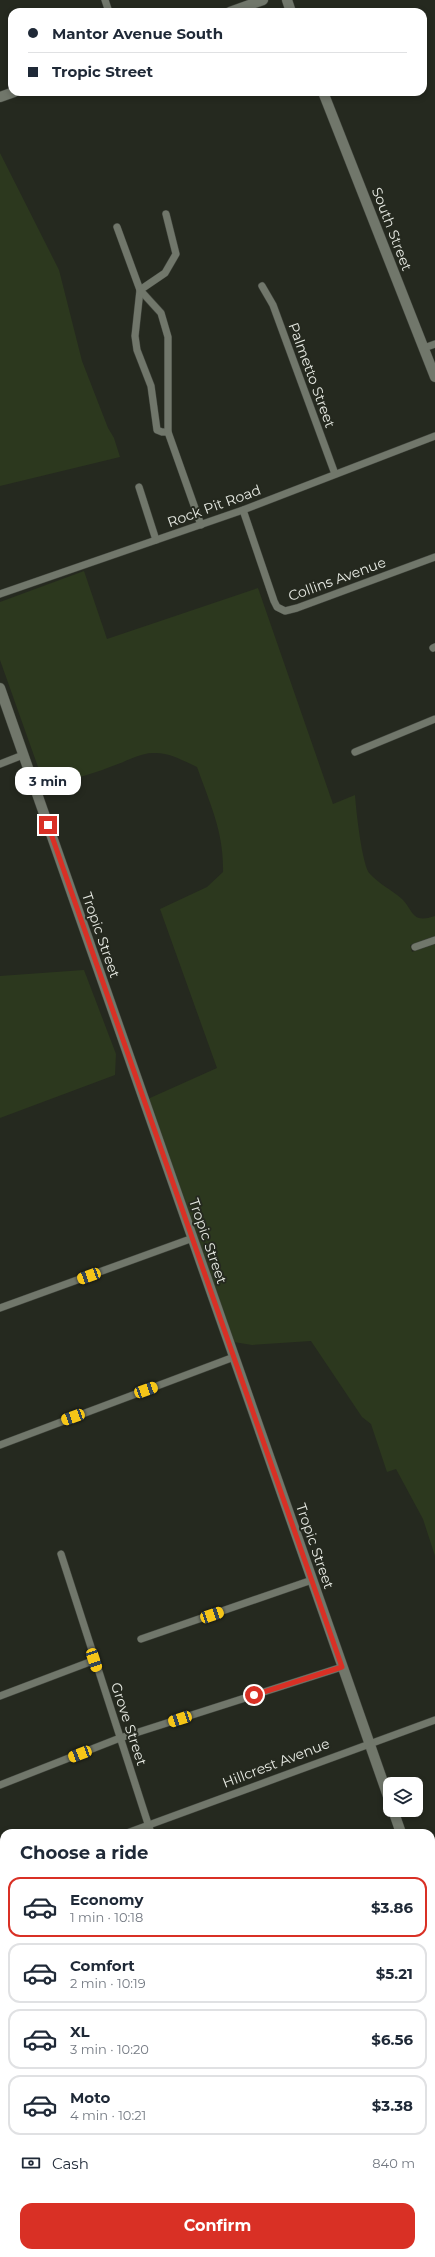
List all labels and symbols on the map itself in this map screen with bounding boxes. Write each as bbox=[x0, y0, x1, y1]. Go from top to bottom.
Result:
street label: South Street bbox=[368, 185, 416, 274]
street label: Palmetto Street bbox=[285, 320, 340, 430]
street label: Rock Pit Road bbox=[165, 481, 263, 531]
street label: Collins Avenue bbox=[286, 553, 388, 605]
callout: 3 min bbox=[15, 767, 81, 795]
route end bbox=[39, 816, 57, 834]
street label: Tropic Street bbox=[78, 890, 124, 980]
street label: Tropic Street bbox=[185, 1196, 231, 1286]
car bbox=[76, 1266, 102, 1286]
car bbox=[133, 1380, 159, 1400]
car bbox=[60, 1407, 86, 1427]
street label: Tropic Street bbox=[292, 1501, 338, 1591]
car bbox=[199, 1605, 225, 1625]
car bbox=[85, 1647, 103, 1673]
street label: Grove Street bbox=[107, 1680, 151, 1768]
route start bbox=[245, 1686, 263, 1704]
car bbox=[167, 1710, 193, 1728]
street label: Hillcrest Avenue bbox=[220, 1734, 332, 1792]
car bbox=[67, 1744, 93, 1764]

